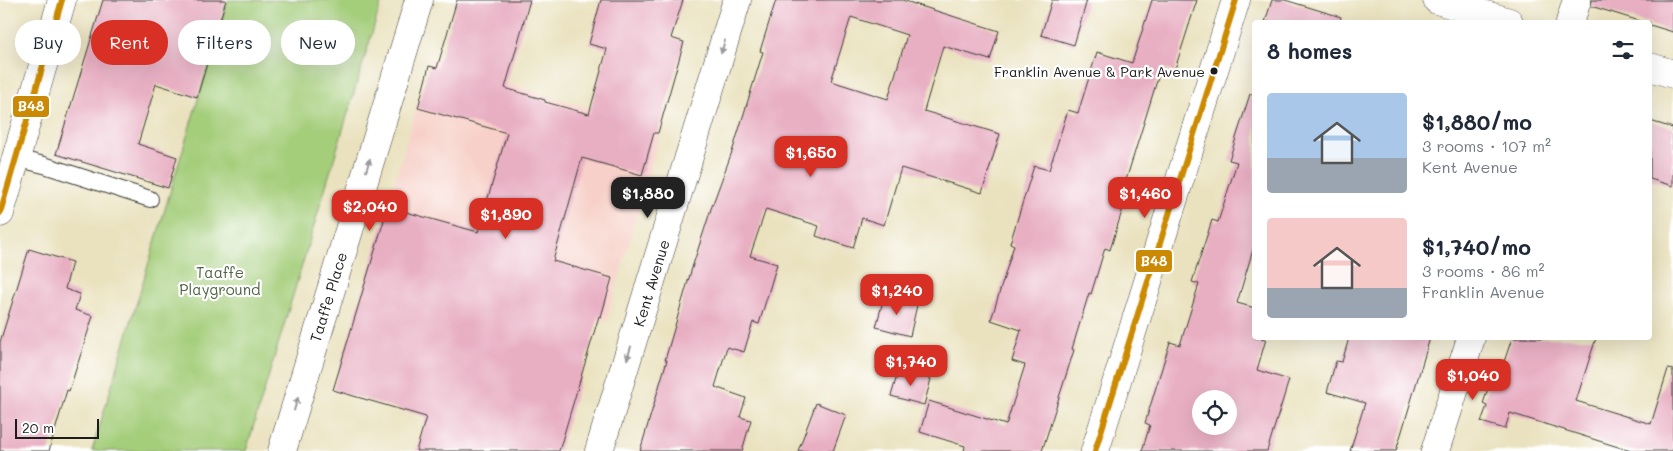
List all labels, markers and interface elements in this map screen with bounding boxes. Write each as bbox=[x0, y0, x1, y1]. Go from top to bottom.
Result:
chip: Buy bbox=[15, 20, 81, 65]
chip: Rent bbox=[91, 20, 168, 65]
chip: Filters bbox=[178, 20, 271, 65]
chip: New bbox=[281, 20, 355, 65]
icon: filters bbox=[1609, 36, 1637, 64]
text: 8 homes bbox=[1267, 37, 1352, 64]
one-way arrow bbox=[718, 39, 726, 54]
place label: Franklin Avenue & Park Avenue bbox=[994, 62, 1205, 81]
marker: Franklin Avenue & Park Avenue bbox=[1209, 66, 1219, 76]
line badge: B48 bbox=[12, 95, 50, 118]
text: B48 bbox=[18, 96, 45, 115]
text: $1,880/mo bbox=[1422, 108, 1532, 135]
icon: home bbox=[1307, 113, 1367, 173]
text: 3 rooms · 107 m² bbox=[1422, 135, 1551, 156]
pin: $1,650 bbox=[770, 136, 852, 178]
text: $1,650 bbox=[785, 141, 837, 162]
text: Kent Avenue bbox=[1422, 156, 1518, 177]
one-way arrow bbox=[365, 158, 373, 173]
pin: $1,880 bbox=[607, 176, 689, 219]
pin: $1,460 bbox=[1104, 176, 1186, 219]
text: $1,880 bbox=[622, 182, 674, 203]
text: $1,460 bbox=[1119, 182, 1171, 203]
pin: $2,040 bbox=[329, 190, 411, 232]
text: $2,040 bbox=[343, 195, 397, 216]
pin: $1,890 bbox=[465, 198, 547, 240]
text: $1,890 bbox=[480, 203, 532, 224]
text: $1,740/mo bbox=[1422, 233, 1531, 260]
street label: Kent Avenue bbox=[628, 237, 674, 329]
icon: home bbox=[1307, 238, 1367, 298]
line badge: B48 bbox=[1135, 249, 1173, 273]
street label: Taaffe Place bbox=[305, 250, 351, 344]
text: B48 bbox=[1141, 251, 1168, 270]
text: 3 rooms · 86 m² bbox=[1422, 260, 1545, 281]
park label: Taaffe Playground bbox=[179, 262, 261, 299]
pin: $1,240 bbox=[856, 274, 938, 316]
text: $1,240 bbox=[871, 279, 923, 300]
text: Franklin Avenue bbox=[1422, 281, 1545, 302]
pin: $1,740 bbox=[870, 344, 952, 387]
one-way arrow bbox=[625, 345, 633, 360]
text: $1,740 bbox=[885, 350, 937, 371]
pin: $1,040 bbox=[1432, 358, 1514, 401]
text: $1,040 bbox=[1447, 364, 1499, 385]
map controls bbox=[1192, 390, 1237, 435]
button: locate bbox=[1192, 390, 1237, 435]
one-way arrow bbox=[292, 397, 300, 412]
scale bar bbox=[15, 416, 99, 439]
text: 20 m bbox=[22, 418, 54, 437]

